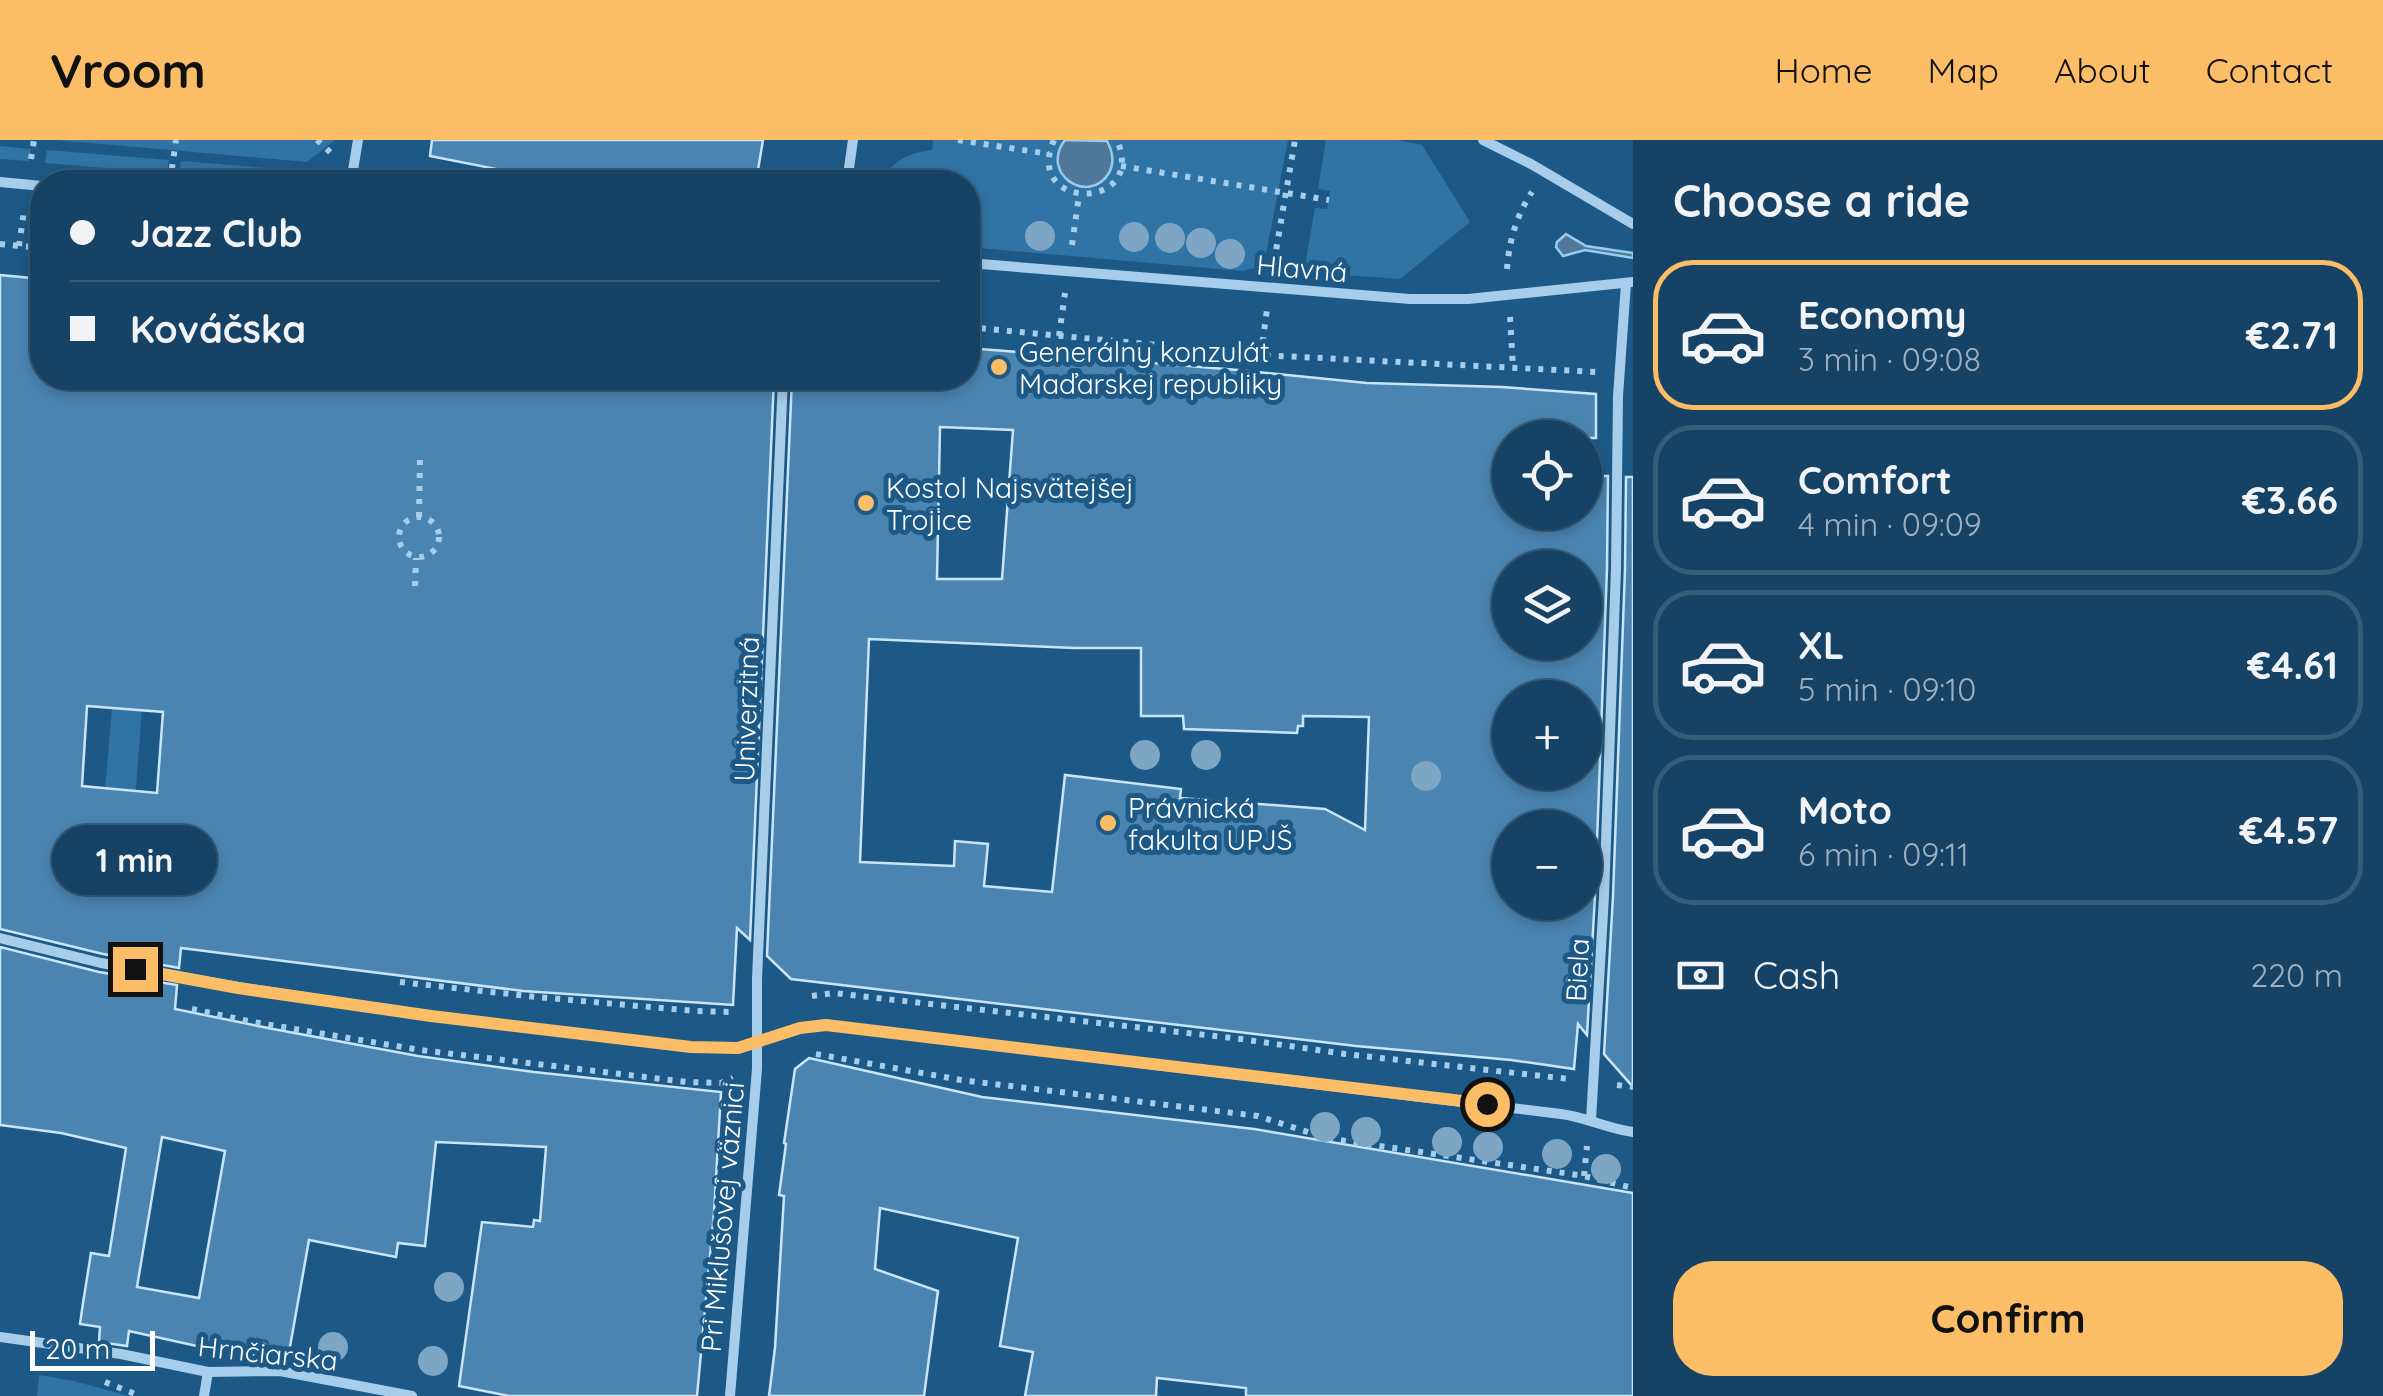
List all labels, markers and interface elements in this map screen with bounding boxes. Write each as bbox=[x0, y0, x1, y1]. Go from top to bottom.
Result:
text: Vroom bbox=[50, 40, 206, 100]
text: Home bbox=[1775, 48, 1873, 92]
text: Map bbox=[1928, 48, 1999, 92]
text: About bbox=[2054, 48, 2151, 92]
text: Contact bbox=[2206, 48, 2333, 92]
text: Choose a ride bbox=[1673, 172, 1970, 228]
text: Jazz Club bbox=[130, 209, 302, 257]
street label: Hlavná bbox=[1255, 247, 1349, 289]
icon: car bbox=[1678, 290, 1768, 380]
text: Economy bbox=[1798, 291, 1967, 339]
text: Kováčska bbox=[130, 305, 306, 353]
text: €2.71 bbox=[2246, 311, 2338, 359]
place label: Generálny konzulát Maďarskej republiky bbox=[1019, 334, 1282, 401]
text: 3 min · 09:08 bbox=[1798, 339, 1981, 379]
marker: Generálny konzulát Maďarskej republiky bbox=[988, 356, 1010, 378]
map controls bbox=[1492, 420, 1602, 920]
button: locate bbox=[1492, 420, 1602, 530]
icon: car bbox=[1678, 455, 1768, 545]
text: Comfort bbox=[1798, 456, 1952, 504]
place label: Kostol Najsvätejšej Trojice bbox=[886, 470, 1134, 537]
text: €3.66 bbox=[2242, 476, 2338, 524]
marker: Kostol Najsvätejšej Trojice bbox=[855, 492, 877, 514]
text: 4 min · 09:09 bbox=[1798, 504, 1982, 544]
button: layers bbox=[1492, 550, 1602, 660]
icon: car bbox=[1678, 620, 1768, 710]
text: XL bbox=[1798, 621, 1844, 669]
street label: Univerzitná bbox=[726, 636, 766, 782]
text: €4.61 bbox=[2247, 641, 2338, 689]
text: 5 min · 09:10 bbox=[1798, 669, 1976, 709]
button: + bbox=[1492, 680, 1602, 790]
icon: car bbox=[1678, 785, 1768, 875]
text: Moto bbox=[1798, 786, 1892, 834]
place label: Právnická fakulta UPJŠ bbox=[1128, 790, 1293, 857]
text: €4.57 bbox=[2240, 806, 2338, 854]
button: − bbox=[1492, 810, 1602, 920]
marker: Právnická fakulta UPJŠ bbox=[1097, 812, 1119, 834]
callout: 1 min bbox=[52, 824, 218, 894]
text: 6 min · 09:11 bbox=[1798, 834, 1969, 874]
text: 1 min bbox=[96, 840, 173, 880]
street label: Biela bbox=[1558, 937, 1596, 1003]
route end bbox=[113, 947, 158, 992]
icon: cash bbox=[1673, 948, 1728, 1003]
text: Cash bbox=[1753, 951, 1840, 999]
text: 220 m bbox=[2251, 955, 2343, 995]
street label: Pri Miklušovej väznici bbox=[693, 1081, 751, 1353]
route start bbox=[1465, 1082, 1510, 1127]
button: Confirm bbox=[1673, 1261, 2343, 1376]
scale bar bbox=[30, 1326, 155, 1370]
street label: Hrnčiarska bbox=[196, 1328, 340, 1378]
text: 20 m bbox=[45, 1331, 110, 1366]

